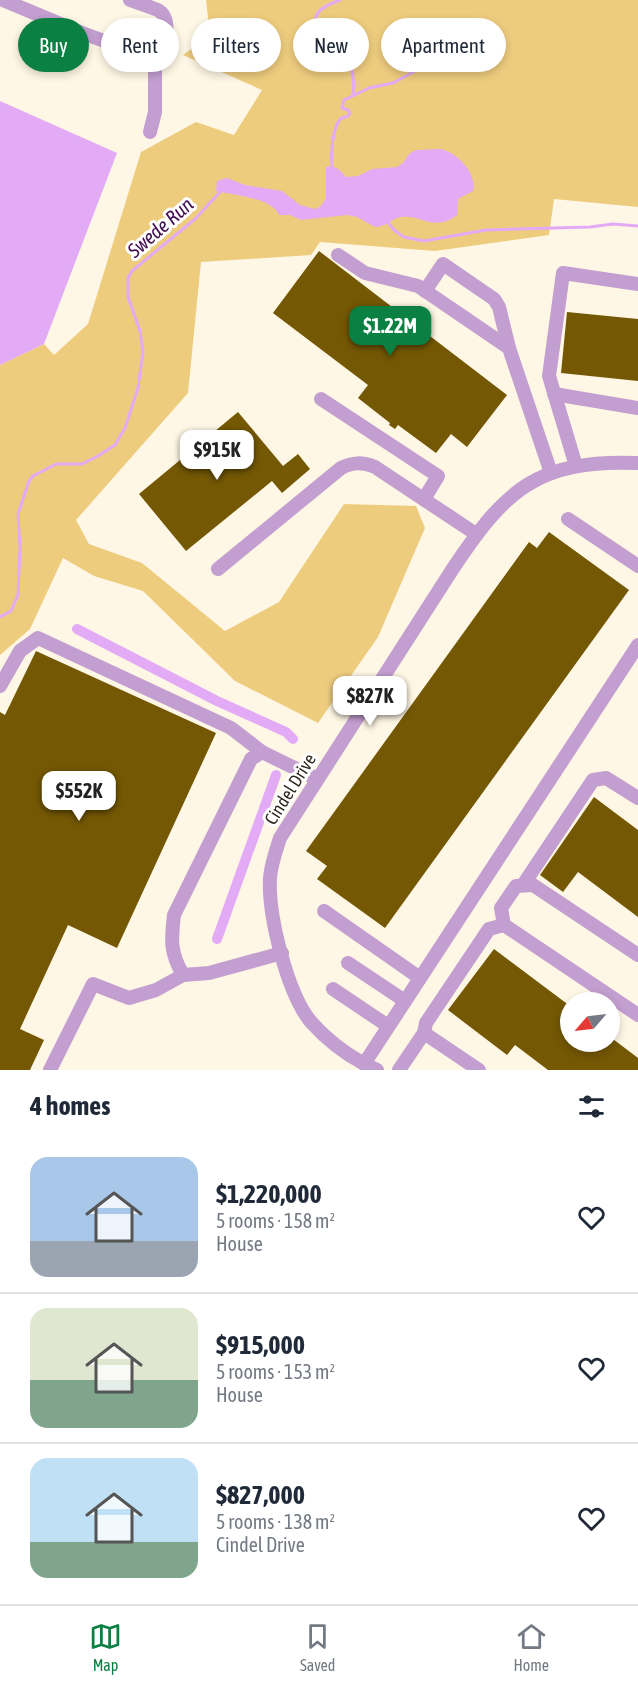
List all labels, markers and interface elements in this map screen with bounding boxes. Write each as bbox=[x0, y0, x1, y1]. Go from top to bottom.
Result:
chip: Buy bbox=[18, 18, 89, 72]
chip: Rent bbox=[101, 18, 179, 72]
chip: Filters bbox=[191, 18, 281, 72]
chip: New bbox=[293, 18, 369, 72]
chip: Apartment bbox=[381, 18, 506, 72]
water label: Swede Run bbox=[122, 192, 198, 262]
pin: $1.22M bbox=[341, 306, 439, 357]
text: $1.22M bbox=[363, 314, 417, 337]
pin: $915K bbox=[175, 430, 259, 481]
text: $915K bbox=[194, 438, 240, 461]
pin: $827K bbox=[328, 676, 412, 727]
text: $827K bbox=[347, 684, 393, 707]
street label: Cindel Drive bbox=[260, 750, 320, 828]
pin: $552K bbox=[37, 771, 121, 822]
text: $552K bbox=[56, 779, 102, 802]
north arrow bbox=[560, 992, 620, 1052]
map controls bbox=[560, 992, 620, 1052]
icon: filters bbox=[575, 1090, 608, 1123]
text: 4 homes bbox=[30, 1091, 110, 1121]
text: $1,220,000 bbox=[216, 1179, 322, 1209]
icon: home bbox=[78, 1181, 150, 1253]
icon: heart bbox=[575, 1201, 608, 1234]
text: 5 rooms · 158 m² bbox=[216, 1209, 335, 1232]
text: House bbox=[216, 1232, 263, 1255]
text: $915,000 bbox=[216, 1330, 305, 1360]
icon: home bbox=[78, 1332, 150, 1404]
icon: heart bbox=[575, 1352, 608, 1385]
text: 5 rooms · 153 m² bbox=[216, 1360, 335, 1383]
text: House bbox=[216, 1383, 263, 1406]
text: $827,000 bbox=[216, 1480, 305, 1510]
icon: home bbox=[78, 1482, 150, 1554]
icon: heart bbox=[575, 1502, 608, 1535]
text: 5 rooms · 138 m² bbox=[216, 1510, 335, 1533]
text: Cindel Drive bbox=[216, 1533, 305, 1556]
tab: Map bbox=[89, 1620, 122, 1674]
tab: Saved bbox=[300, 1620, 335, 1674]
tab: Home bbox=[513, 1620, 549, 1674]

